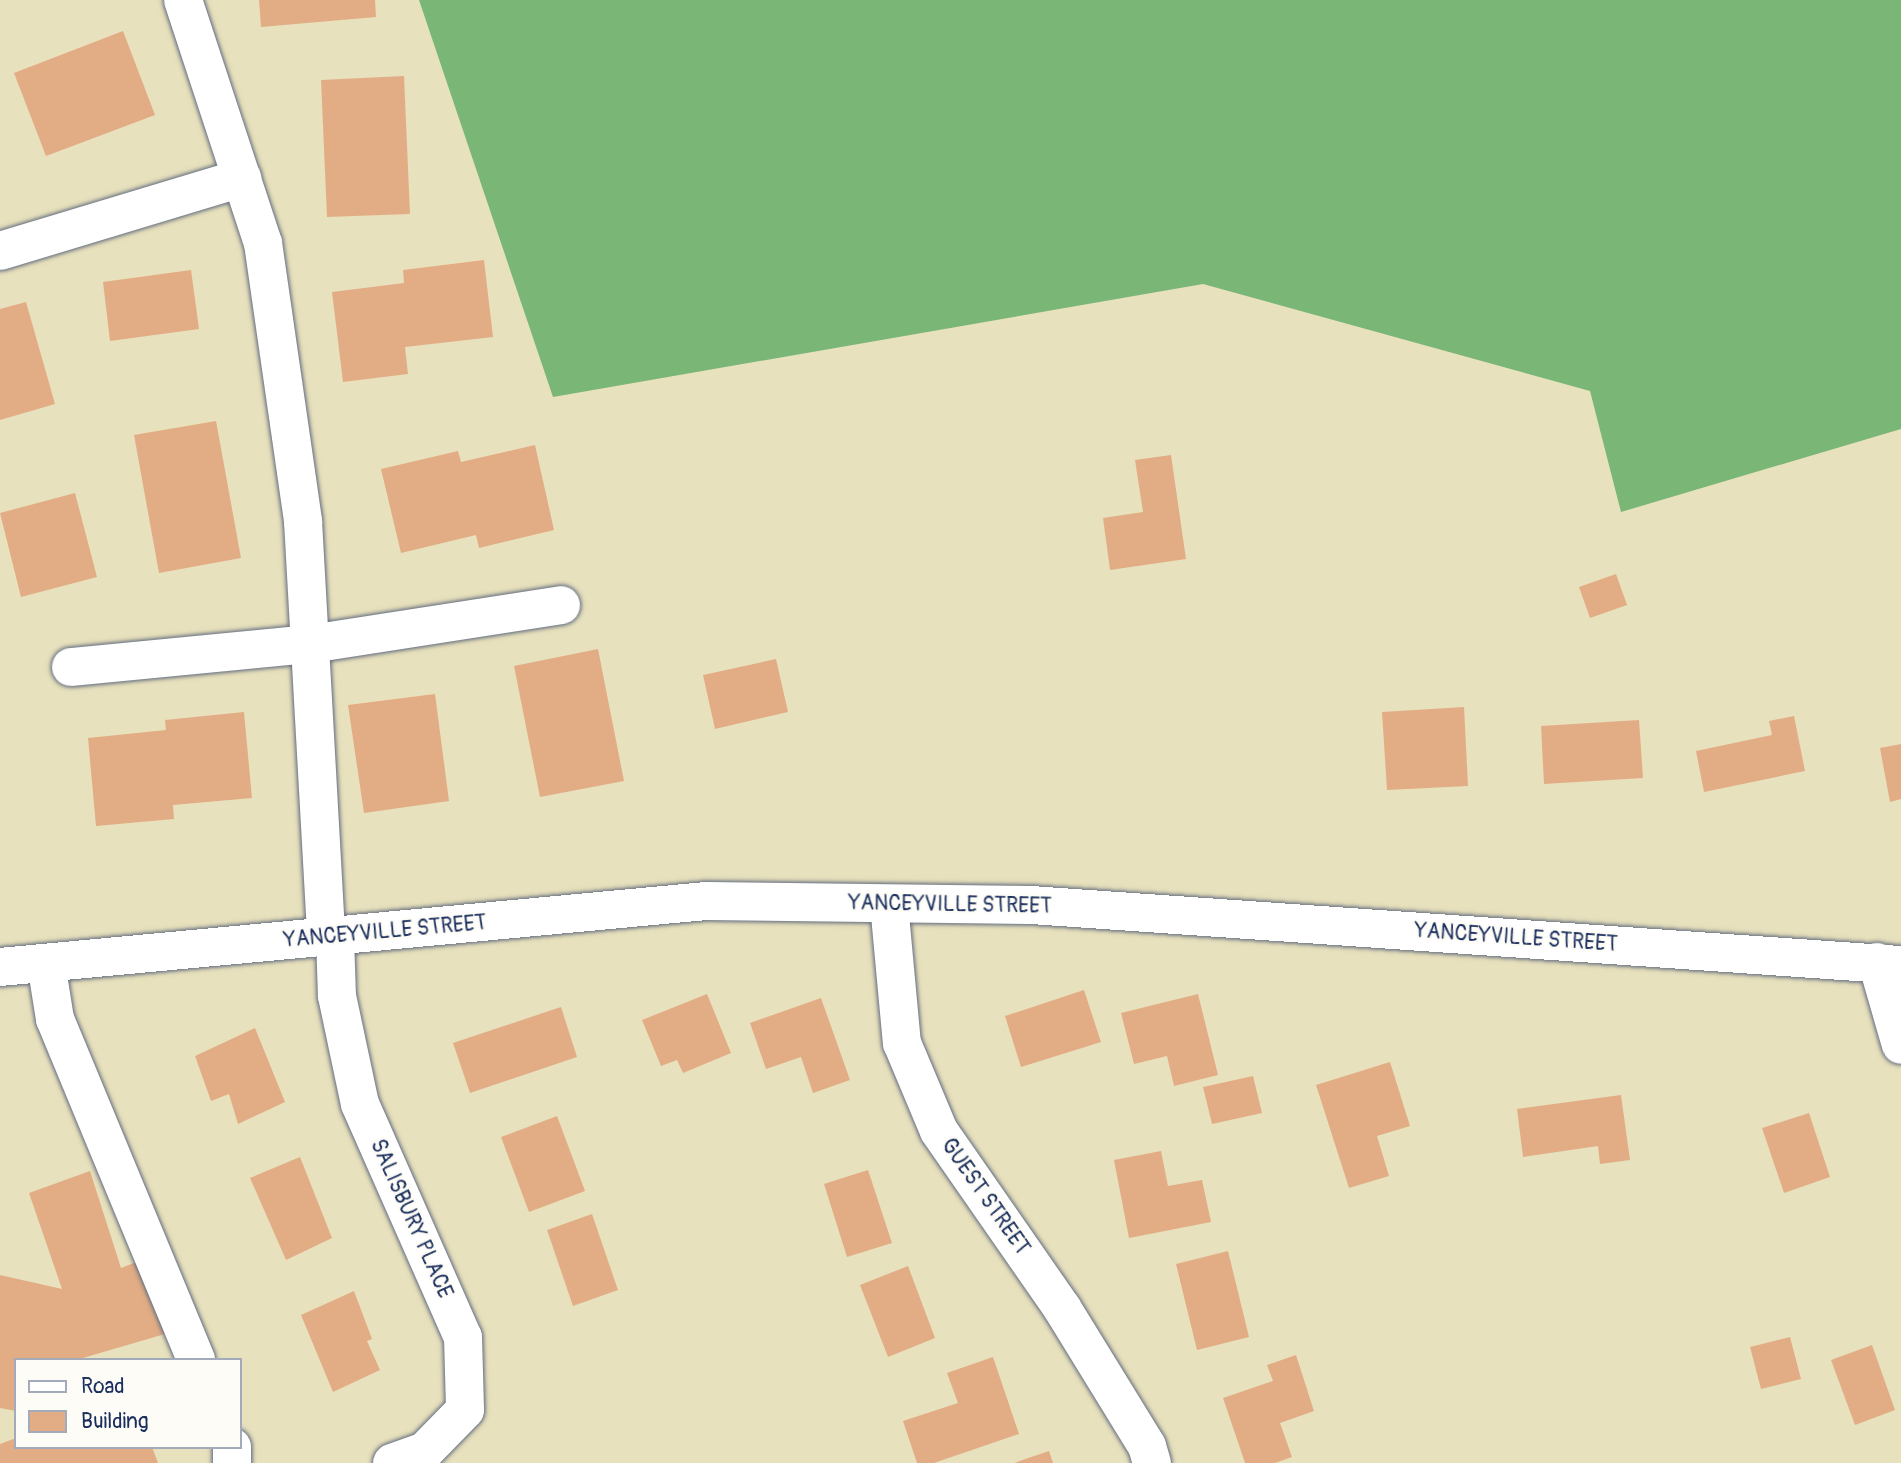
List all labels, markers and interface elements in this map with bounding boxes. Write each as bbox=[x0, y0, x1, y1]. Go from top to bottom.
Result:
street label: YANCEYVILLE STREET bbox=[848, 891, 1052, 919]
street label: YANCEYVILLE STREET bbox=[283, 911, 487, 953]
street label: YANCEYVILLE STREET bbox=[1414, 918, 1618, 958]
street label: GUEST STREET bbox=[935, 1134, 1035, 1260]
street label: SALISBURY PLACE bbox=[365, 1136, 457, 1302]
legend bbox=[14, 1358, 242, 1449]
text: Road bbox=[81, 1373, 125, 1400]
text: Building bbox=[81, 1408, 148, 1435]

